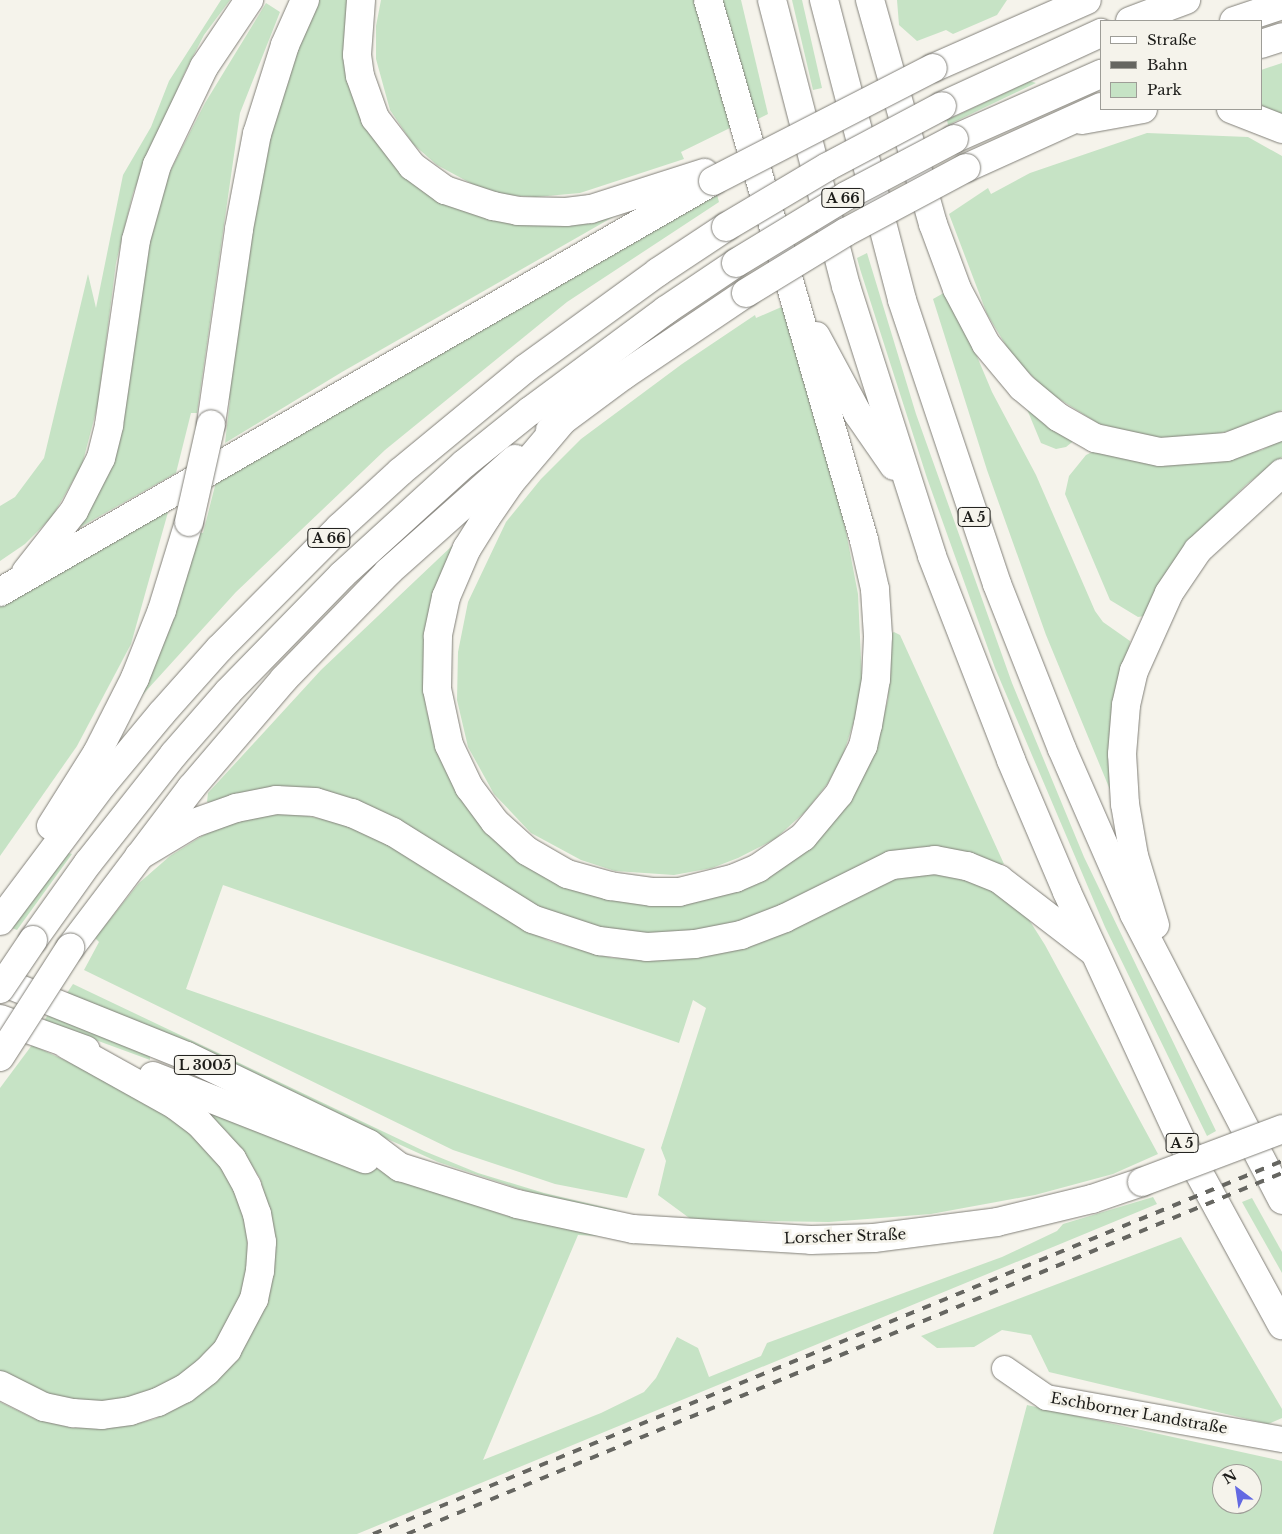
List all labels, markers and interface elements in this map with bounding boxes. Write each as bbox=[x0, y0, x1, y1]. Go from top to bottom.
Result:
legend bbox=[1100, 20, 1262, 110]
text: Straße bbox=[1147, 30, 1197, 49]
text: Bahn bbox=[1147, 55, 1187, 74]
text: Park bbox=[1147, 80, 1182, 99]
road number: A 66 bbox=[820, 187, 866, 210]
road number: A 5 bbox=[956, 506, 992, 528]
road number: A 66 bbox=[306, 526, 352, 550]
road number: L 3005 bbox=[172, 1054, 238, 1076]
road number: A 5 bbox=[1164, 1132, 1200, 1154]
street label: Lorscher Straße bbox=[783, 1225, 907, 1247]
street label: Eschborner Landstraße bbox=[1049, 1389, 1229, 1437]
north arrow bbox=[1212, 1464, 1262, 1514]
text: N bbox=[1220, 1466, 1240, 1488]

